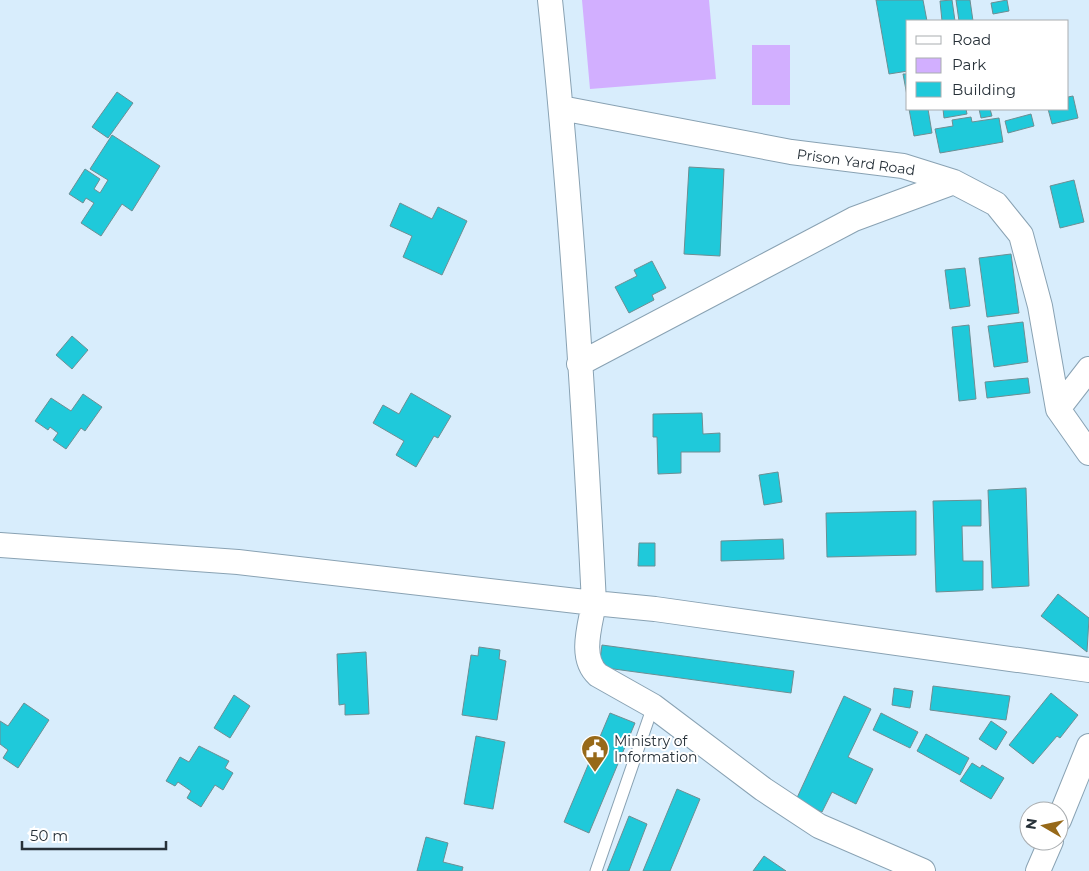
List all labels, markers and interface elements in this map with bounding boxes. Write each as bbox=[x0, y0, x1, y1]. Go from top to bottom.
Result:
legend bbox=[906, 20, 1069, 110]
text: Road bbox=[952, 30, 991, 49]
text: Park bbox=[952, 55, 986, 74]
text: Building bbox=[952, 80, 1016, 99]
street label: Prison Yard Road bbox=[796, 145, 916, 179]
place label: Ministry of Information bbox=[614, 732, 697, 766]
public building icon: Ministry of Information bbox=[580, 734, 610, 773]
north arrow bbox=[1019, 801, 1069, 851]
text: N bbox=[1021, 817, 1041, 831]
scale bar bbox=[22, 818, 166, 850]
text: 50 m bbox=[30, 826, 68, 845]

